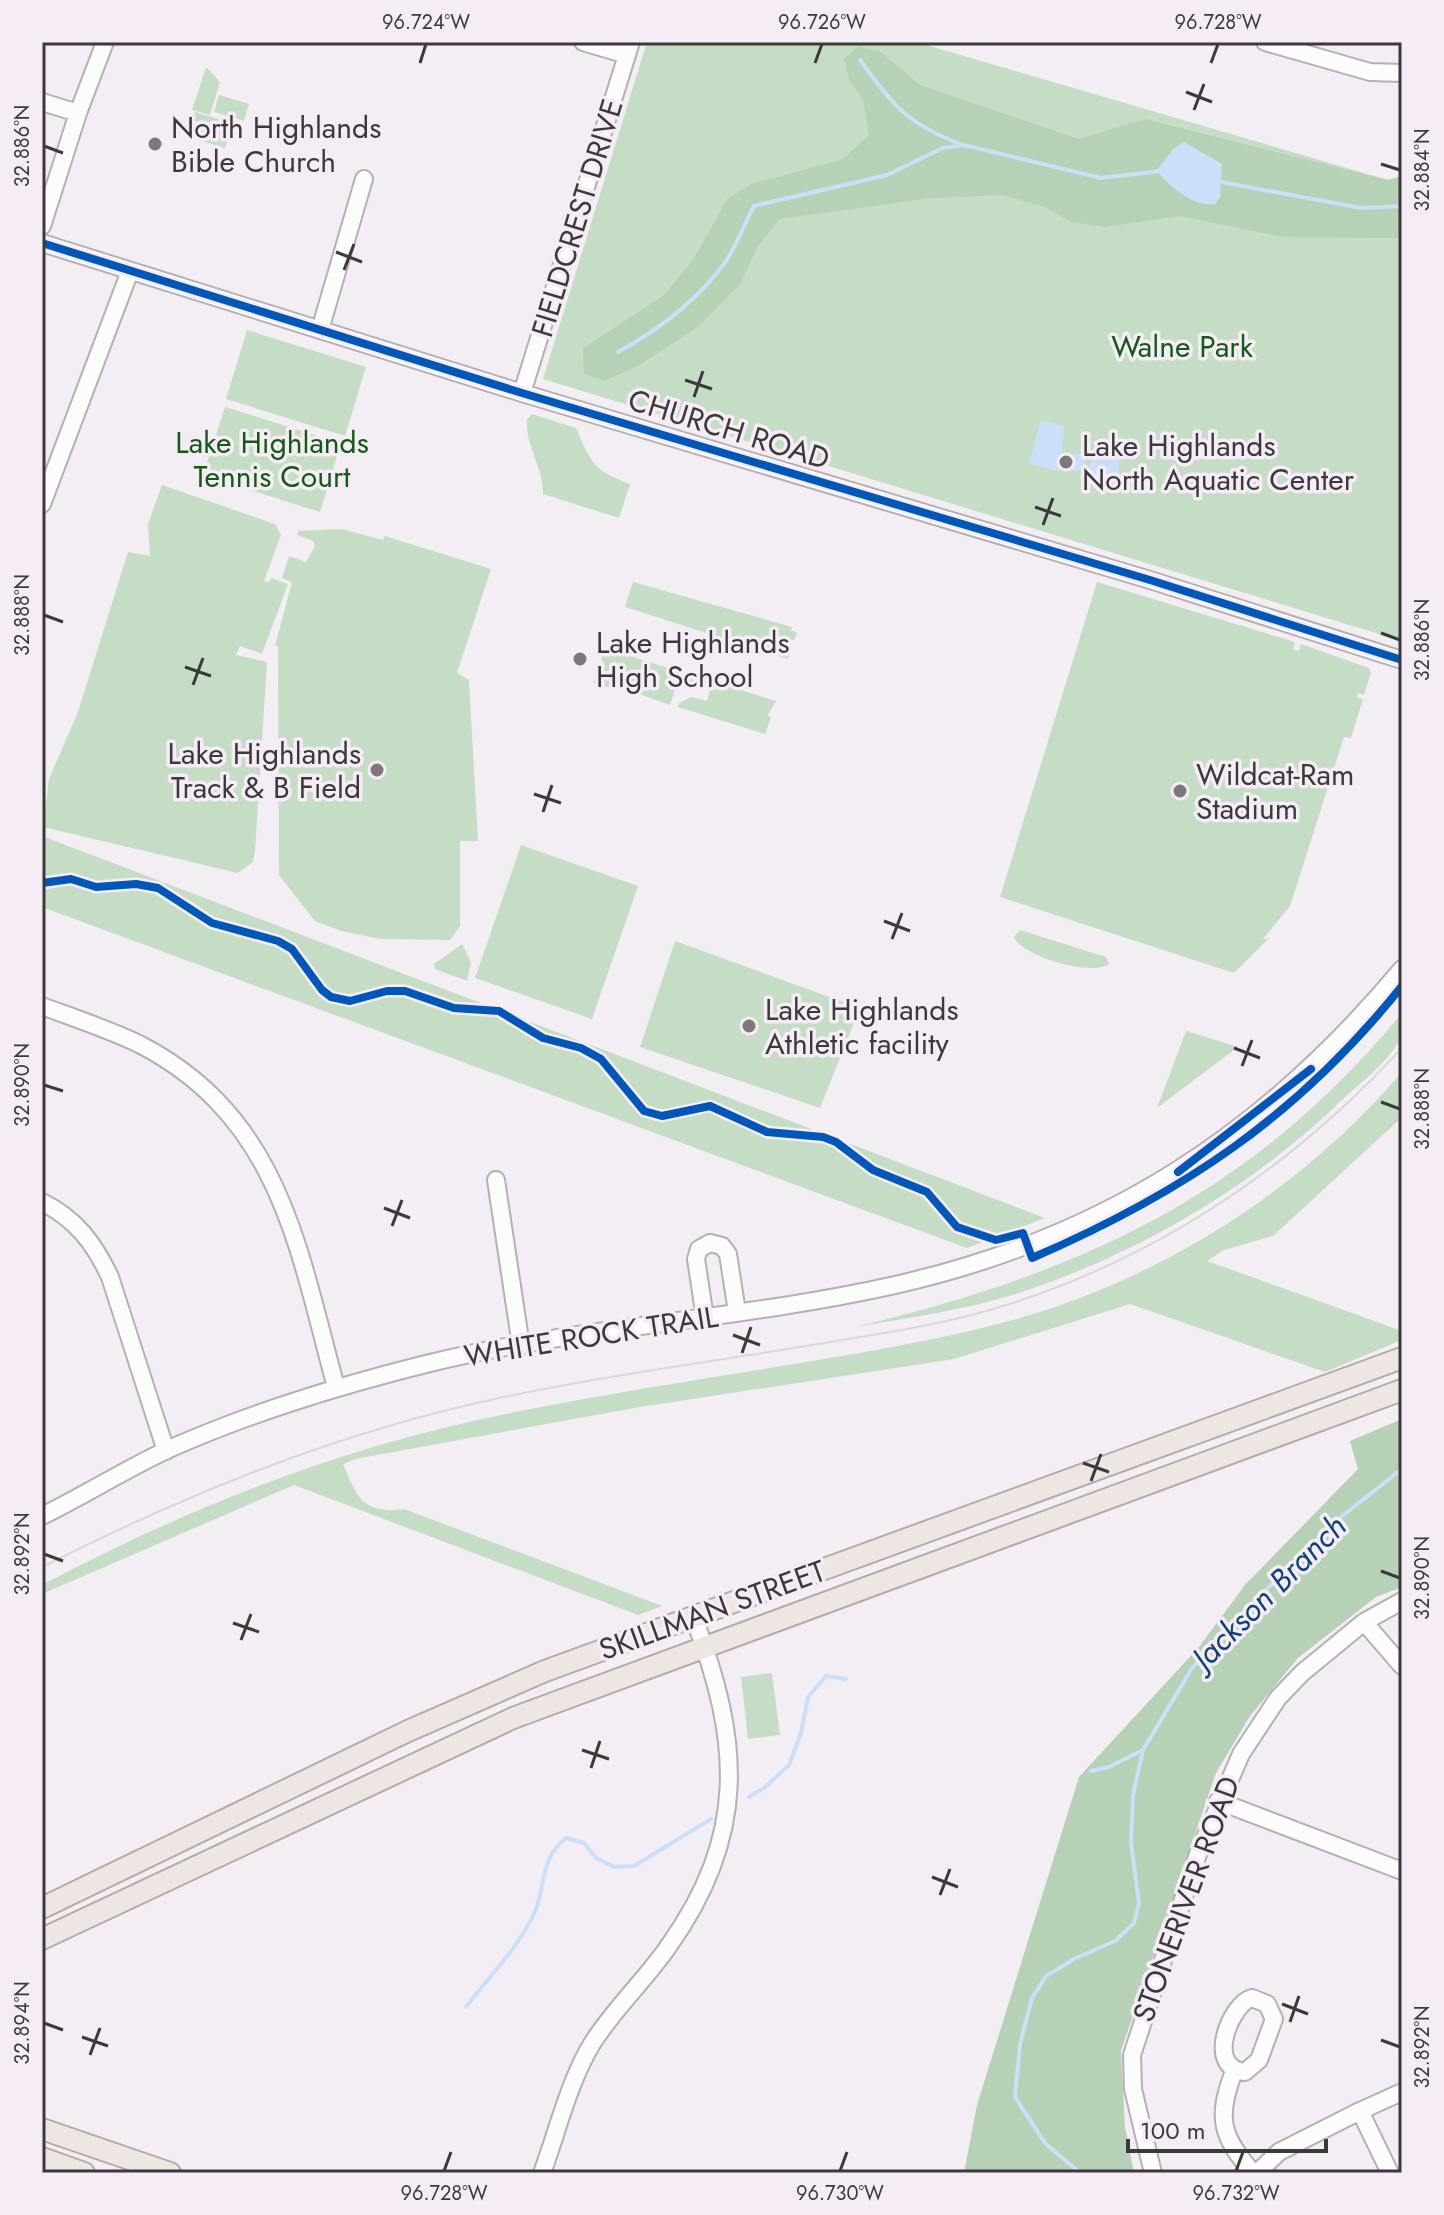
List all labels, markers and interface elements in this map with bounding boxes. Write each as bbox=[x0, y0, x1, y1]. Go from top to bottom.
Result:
text: 96.724°W bbox=[382, 8, 470, 37]
text: 96.726°W bbox=[778, 8, 866, 37]
text: 96.728°W bbox=[1174, 8, 1262, 37]
street label: FIELDCREST DRIVE bbox=[520, 94, 634, 342]
text: 32.886°N bbox=[8, 105, 37, 187]
place label: North Highlands Bible Church bbox=[171, 106, 381, 183]
text: 32.884°N bbox=[1408, 129, 1437, 211]
marker: North Highlands Bible Church bbox=[146, 135, 164, 153]
park label: Walne Park bbox=[1111, 325, 1254, 368]
street label: CHURCH ROAD bbox=[623, 378, 835, 480]
park label: Lake Highlands Tennis Court bbox=[175, 421, 369, 498]
place label: Lake Highlands North Aquatic Center bbox=[1082, 424, 1355, 501]
marker: Lake Highlands North Aquatic Center bbox=[1057, 453, 1075, 471]
text: 32.888°N bbox=[8, 574, 37, 656]
text: 32.886°N bbox=[1408, 599, 1437, 681]
place label: Lake Highlands High School bbox=[596, 621, 790, 698]
marker: Lake Highlands High School bbox=[571, 650, 589, 668]
place label: Lake Highlands Track & B Field bbox=[168, 732, 361, 809]
place label: Wildcat-Ram Stadium bbox=[1196, 753, 1354, 830]
marker: Lake Highlands Track & B Field bbox=[368, 761, 386, 779]
marker: Wildcat-Ram Stadium bbox=[1171, 782, 1189, 800]
place label: Lake Highlands Athletic facility bbox=[765, 988, 959, 1065]
marker: Lake Highlands Athletic facility bbox=[740, 1017, 758, 1035]
text: 32.890°N bbox=[8, 1043, 37, 1127]
text: 32.888°N bbox=[1408, 1068, 1437, 1150]
street label: WHITE ROCK TRAIL bbox=[461, 1295, 721, 1377]
water label: Jackson Branch bbox=[1177, 1504, 1357, 1684]
text: 32.892°N bbox=[8, 1512, 37, 1596]
text: 32.890°N bbox=[1408, 1536, 1437, 1620]
street label: SKILLMAN STREET bbox=[593, 1549, 831, 1671]
street label: STONERIVER ROAD bbox=[1122, 1770, 1250, 2028]
text: 32.894°N bbox=[8, 1981, 37, 2065]
text: 32.892°N bbox=[1408, 2005, 1437, 2089]
scale bar bbox=[1128, 2103, 1326, 2153]
text: 100 m bbox=[1140, 2113, 1206, 2148]
text: 96.728°W bbox=[400, 2179, 488, 2208]
text: 96.730°W bbox=[796, 2179, 884, 2208]
text: 96.732°W bbox=[1192, 2179, 1280, 2208]

